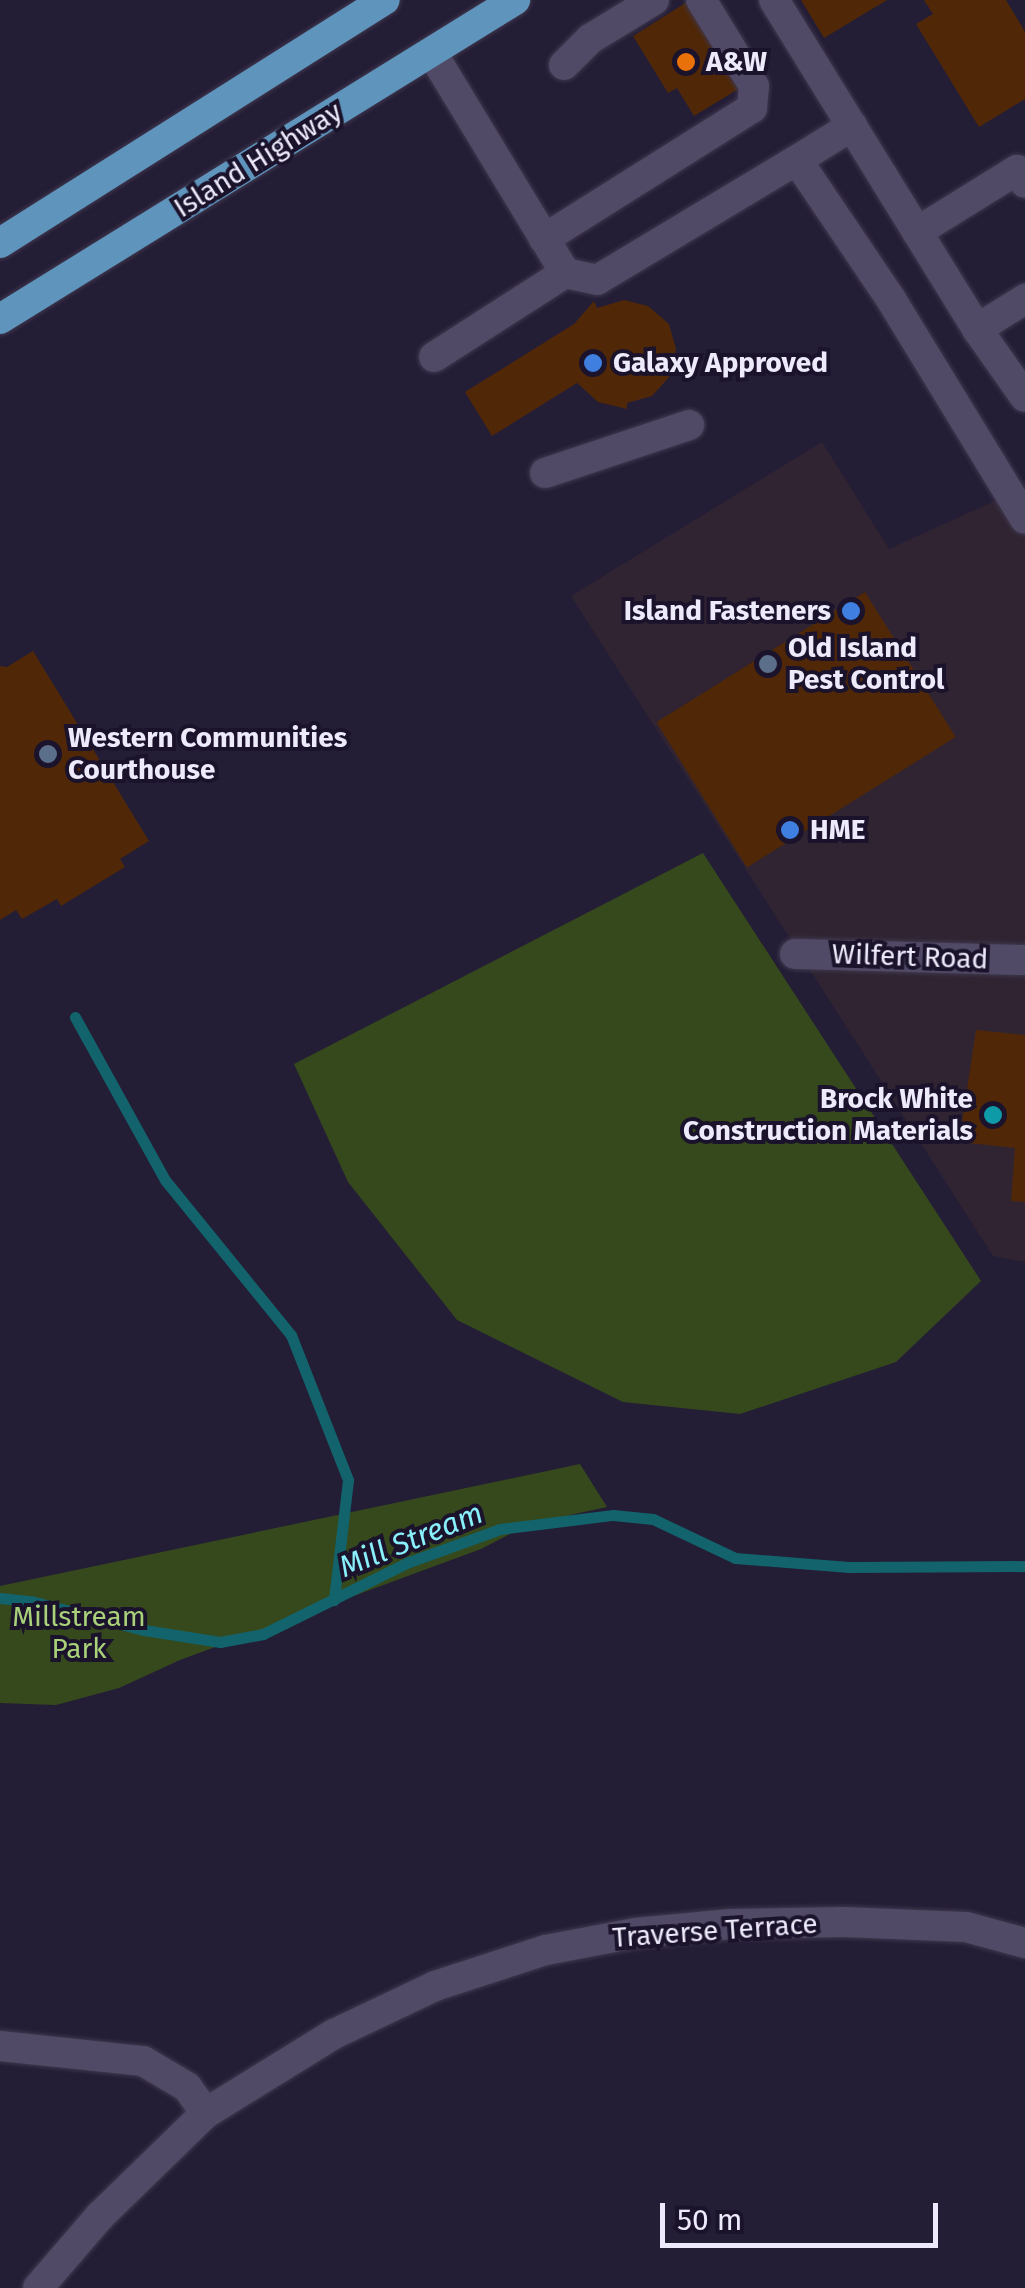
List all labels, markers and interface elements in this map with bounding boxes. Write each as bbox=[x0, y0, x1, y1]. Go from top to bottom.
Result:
place label: A&W bbox=[706, 45, 767, 79]
marker: A&W bbox=[675, 51, 697, 73]
street label: Island Highway bbox=[168, 95, 348, 225]
place label: Galaxy Approved bbox=[613, 346, 828, 380]
marker: Galaxy Approved bbox=[582, 352, 604, 374]
place label: Island Fasteners bbox=[624, 594, 831, 628]
marker: Island Fasteners bbox=[840, 600, 862, 622]
place label: Old Island Pest Control bbox=[788, 631, 944, 697]
marker: Old Island Pest Control bbox=[757, 653, 779, 675]
place label: Western Communities Courthouse bbox=[68, 721, 347, 787]
marker: Western Communities Courthouse bbox=[37, 743, 59, 765]
place label: HME bbox=[810, 813, 865, 847]
marker: HME bbox=[779, 819, 801, 841]
street label: Wilfert Road bbox=[831, 937, 989, 977]
place label: Brock White Construction Materials bbox=[683, 1082, 973, 1148]
marker: Brock White Construction Materials bbox=[982, 1104, 1004, 1126]
water label: Mill Stream bbox=[334, 1495, 488, 1585]
park label: Millstream Park bbox=[12, 1600, 146, 1666]
street label: Traverse Terrace bbox=[611, 1907, 819, 1955]
scale bar bbox=[665, 2183, 942, 2245]
text: 50 m bbox=[677, 2202, 742, 2238]

